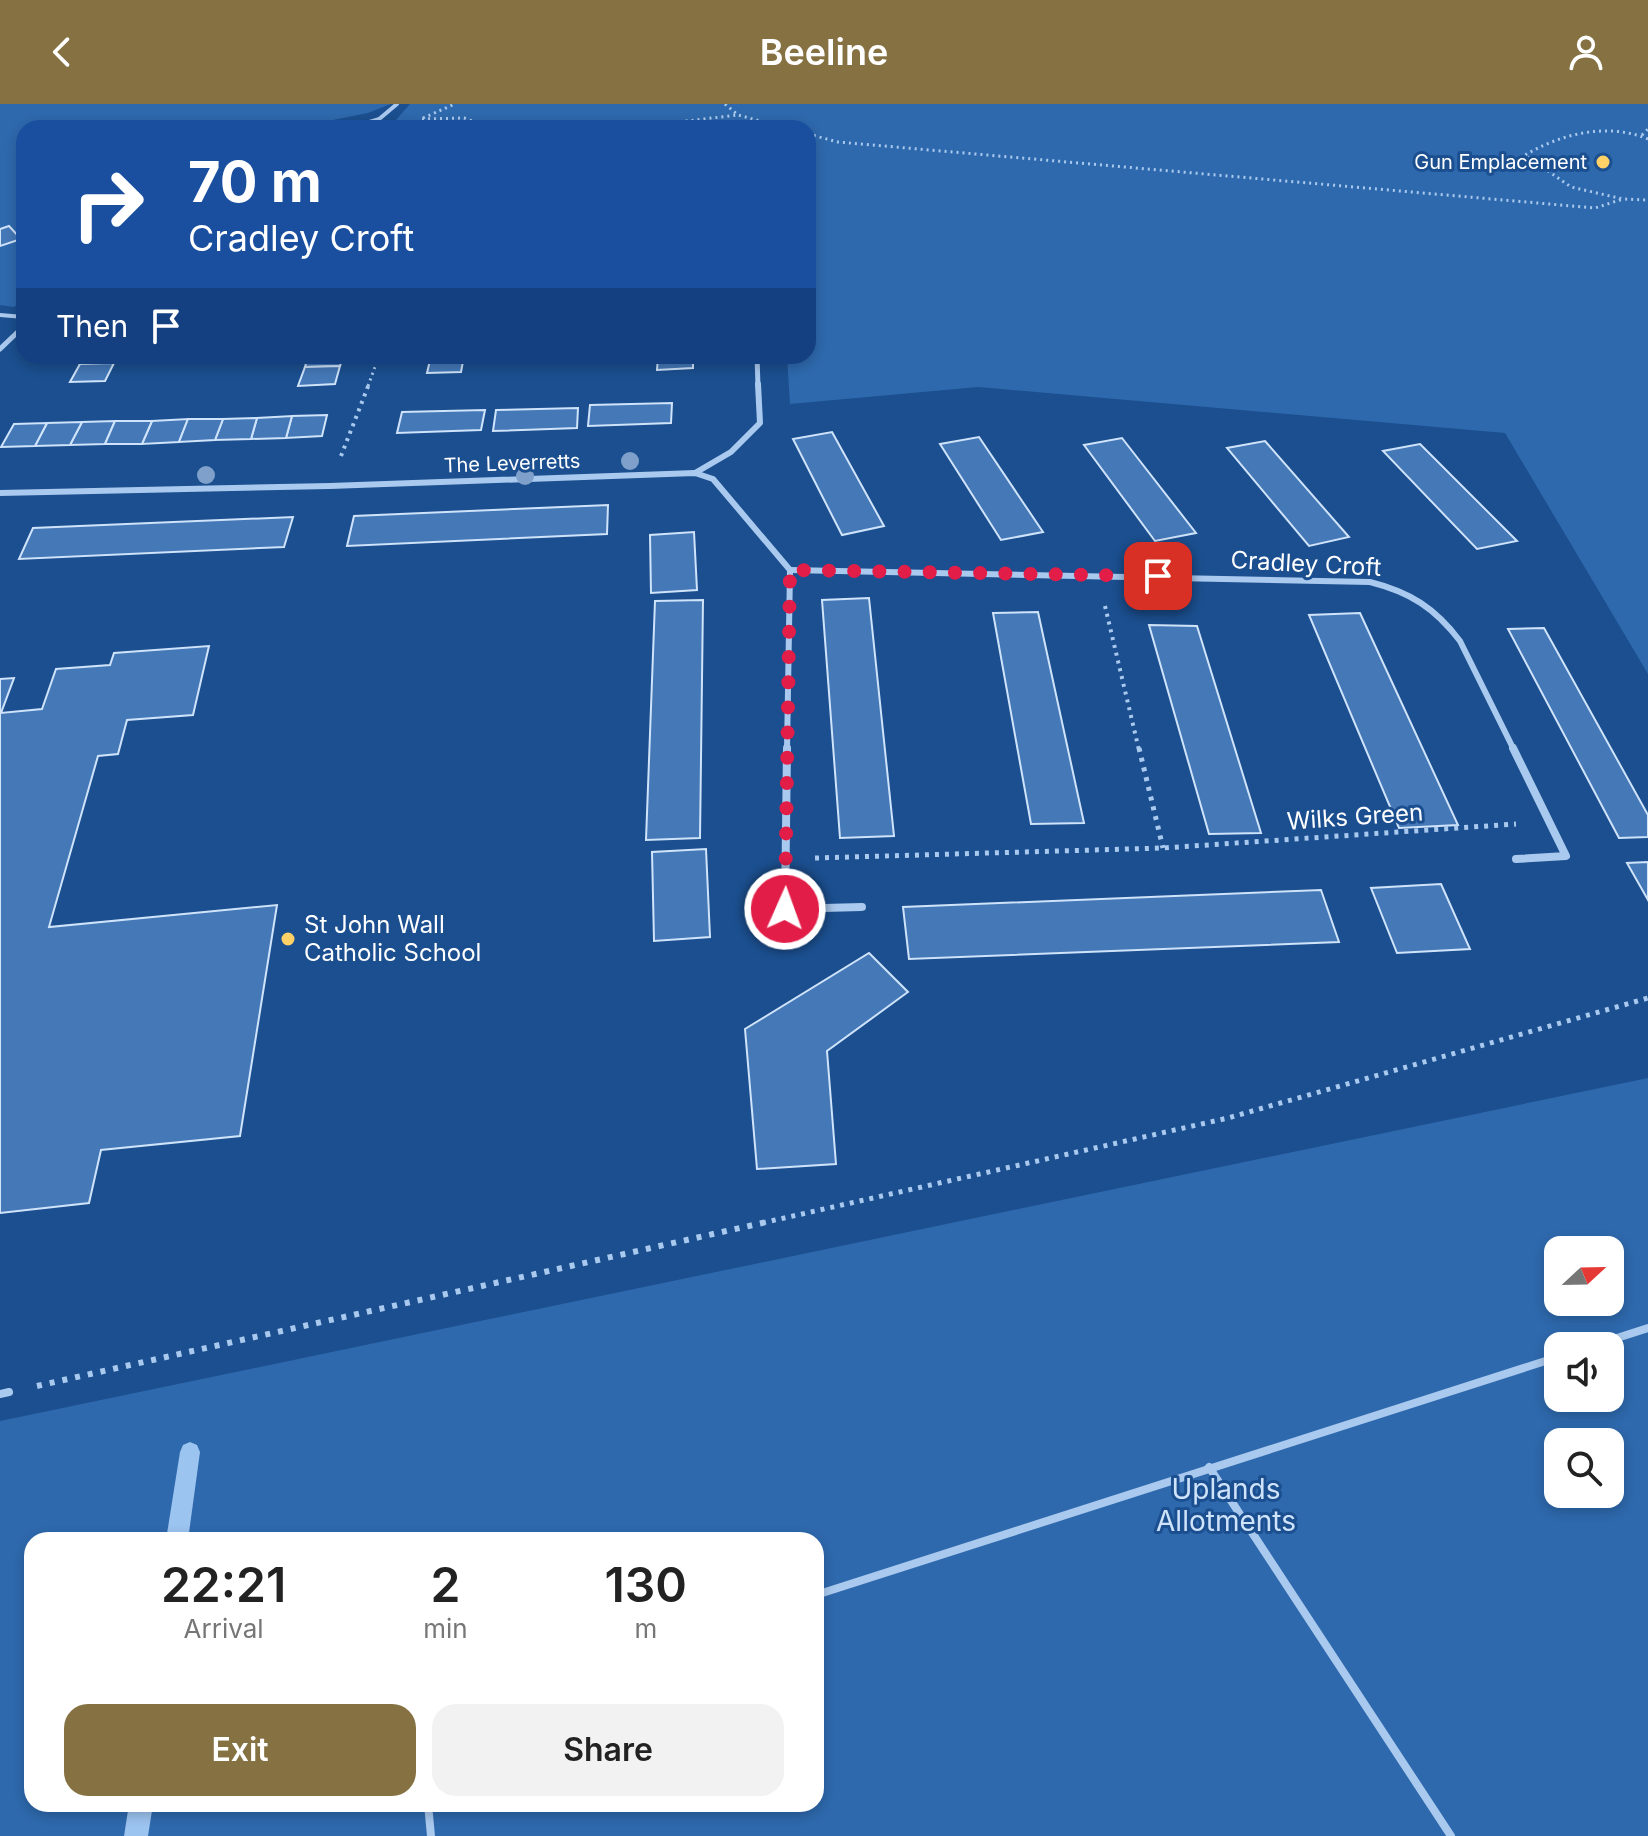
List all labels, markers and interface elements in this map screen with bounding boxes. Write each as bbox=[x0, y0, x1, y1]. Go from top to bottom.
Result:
icon: back bbox=[40, 30, 84, 74]
text: Beeline bbox=[760, 30, 888, 74]
icon: person bbox=[1564, 30, 1608, 74]
text: 70 m bbox=[188, 148, 322, 216]
place label: Gun Emplacement bbox=[1414, 150, 1587, 174]
icon: right bbox=[56, 152, 160, 256]
marker: Gun Emplacement bbox=[1594, 153, 1612, 171]
text: Cradley Croft bbox=[188, 216, 414, 260]
icon: arrive bbox=[144, 304, 188, 348]
text: Then bbox=[56, 308, 128, 344]
street label: The Leverretts bbox=[443, 449, 581, 477]
pin bbox=[1124, 542, 1192, 610]
street label: Cradley Croft bbox=[1230, 545, 1382, 582]
icon: arrive bbox=[1136, 554, 1180, 598]
street label: Wilks Green bbox=[1286, 797, 1424, 836]
position arrow bbox=[743, 867, 827, 951]
place label: St John Wall Catholic School bbox=[304, 910, 481, 967]
marker: St John Wall Catholic School bbox=[279, 930, 297, 948]
north arrow bbox=[1544, 1236, 1624, 1316]
map controls bbox=[1544, 1236, 1624, 1508]
button: sound bbox=[1544, 1332, 1624, 1412]
button: search bbox=[1544, 1428, 1624, 1508]
park label: Uplands Allotments bbox=[1156, 1472, 1296, 1538]
text: 22:21 bbox=[161, 1555, 286, 1614]
text: 2 bbox=[430, 1555, 460, 1614]
text: 130 bbox=[605, 1555, 687, 1614]
text: Arrival bbox=[184, 1613, 264, 1644]
text: min bbox=[423, 1613, 468, 1644]
text: m bbox=[634, 1613, 657, 1644]
button: Exit bbox=[64, 1704, 416, 1796]
button: Share bbox=[432, 1704, 784, 1796]

